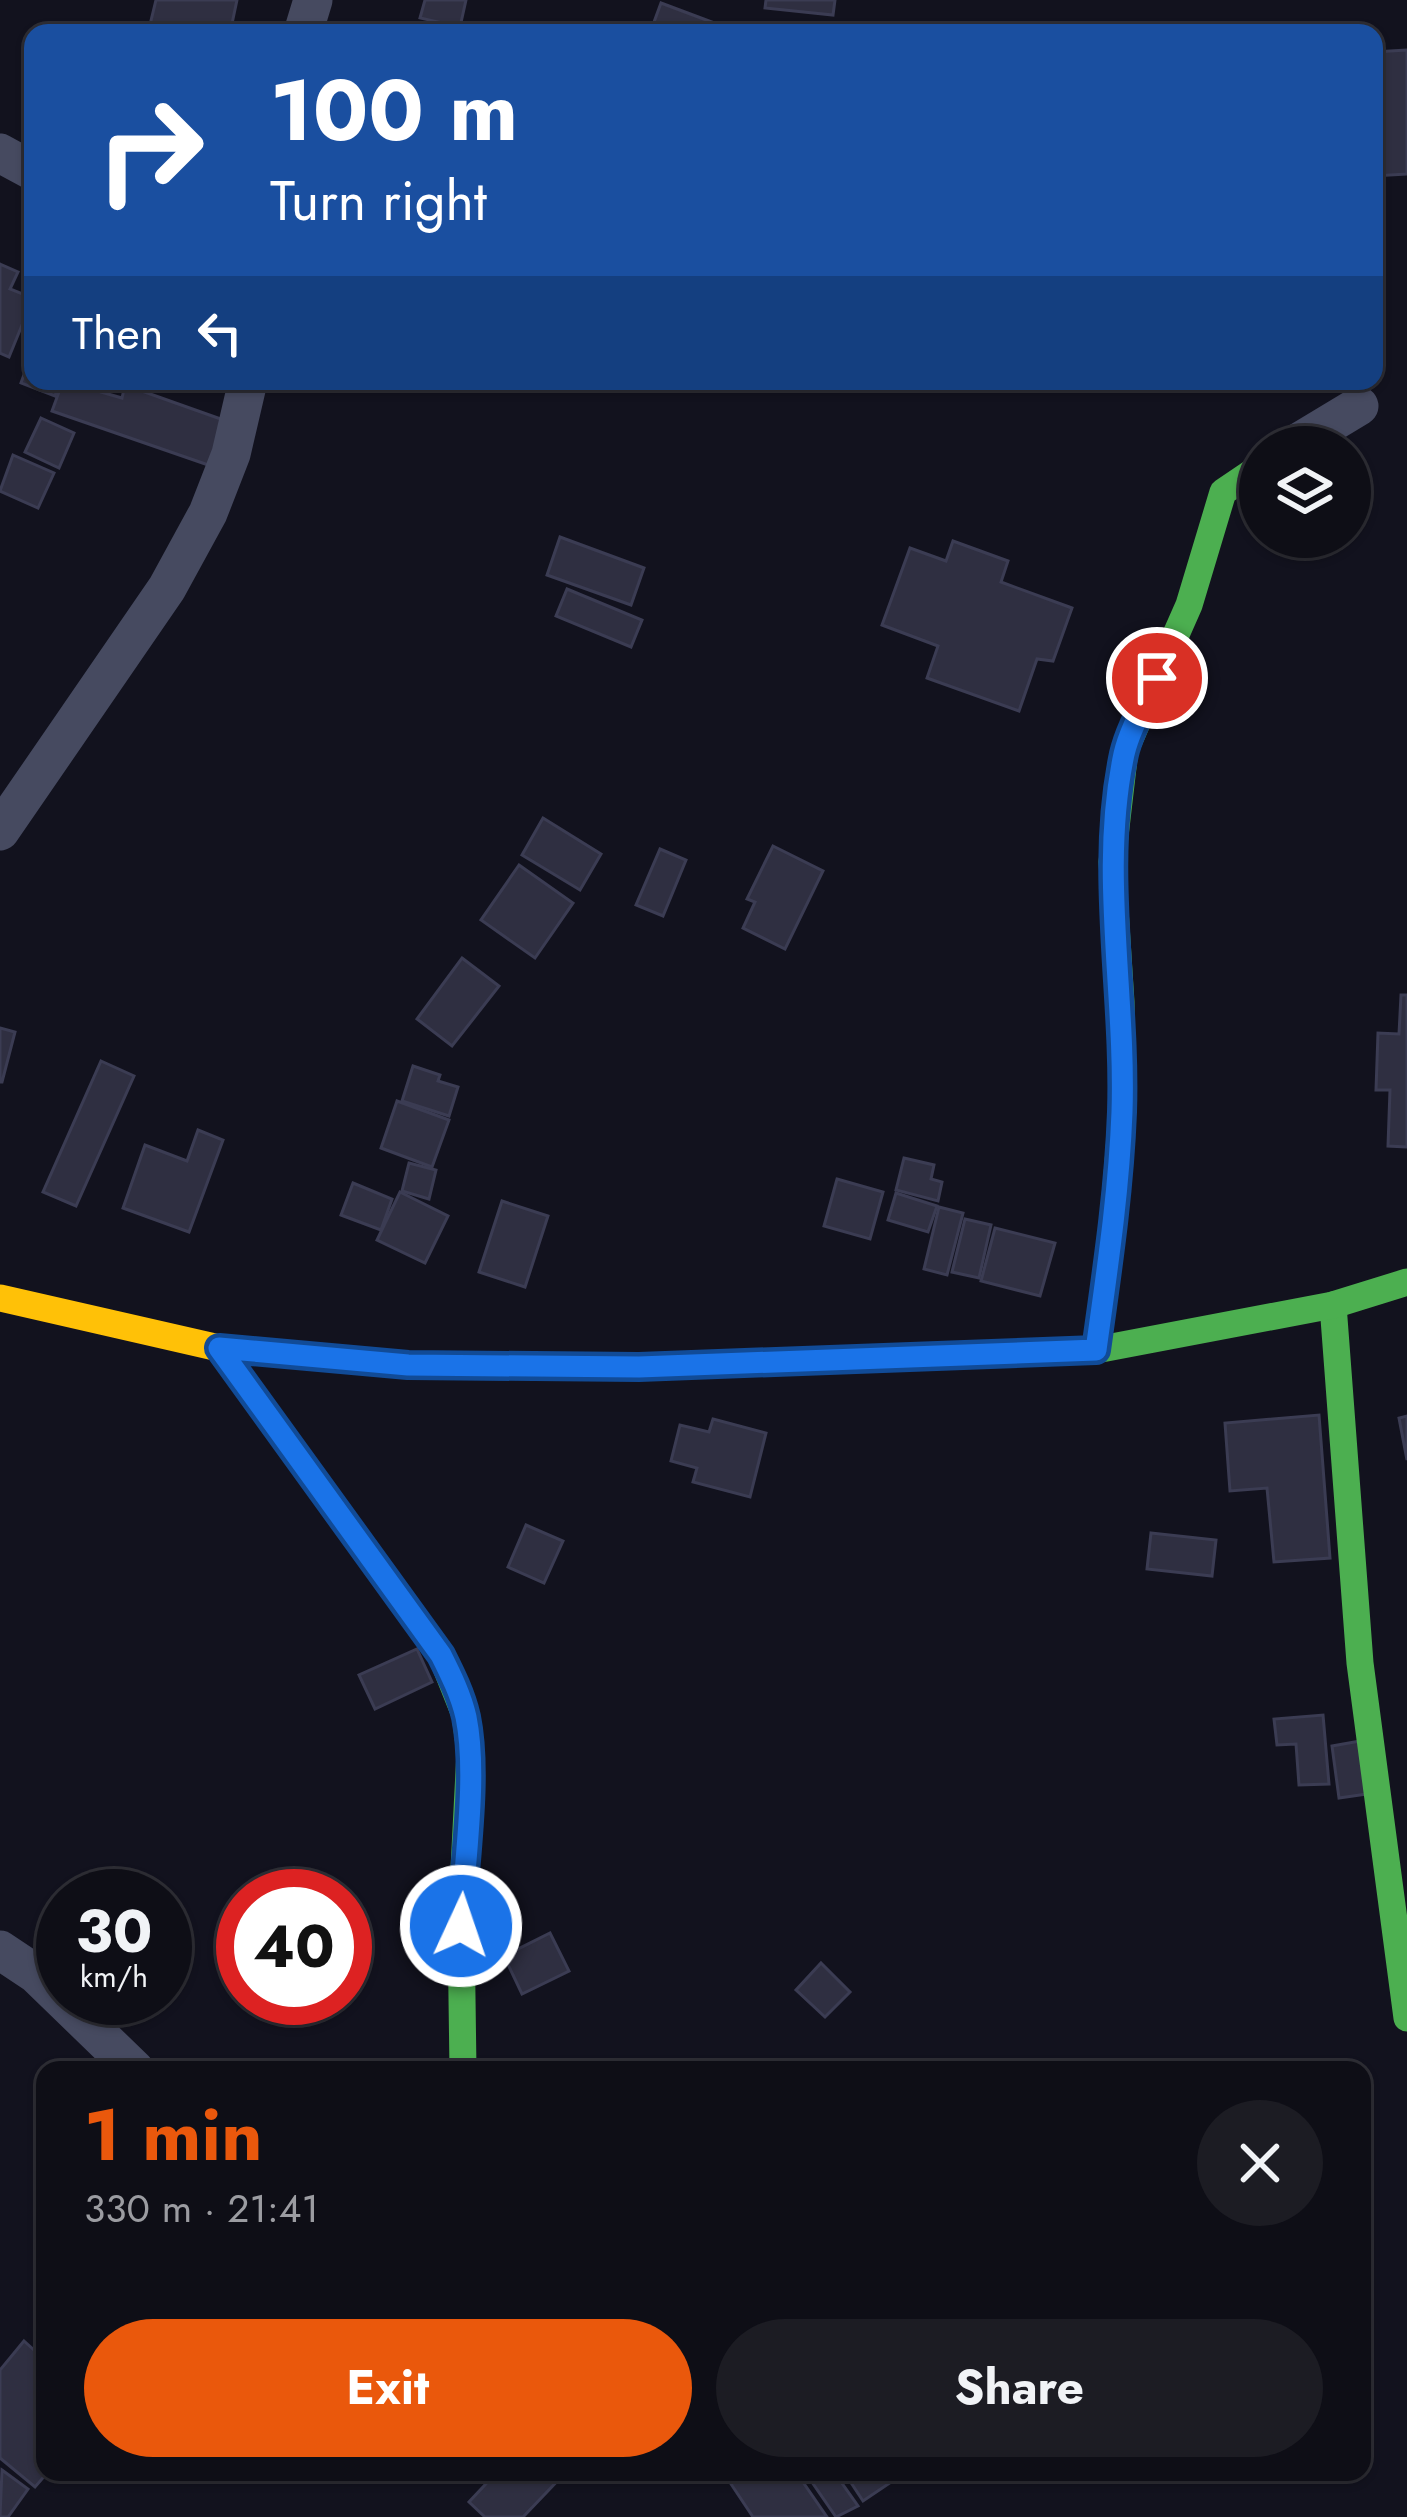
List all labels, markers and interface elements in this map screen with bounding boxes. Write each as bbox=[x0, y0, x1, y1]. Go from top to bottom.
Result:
text: 100 m bbox=[270, 50, 518, 172]
icon: right bbox=[72, 72, 228, 228]
text: Turn right bbox=[270, 162, 487, 240]
icon: left bbox=[187, 300, 253, 366]
text: Then bbox=[72, 301, 163, 366]
map controls bbox=[1239, 426, 1371, 558]
button: layers bbox=[1239, 426, 1371, 558]
pin bbox=[1106, 627, 1208, 729]
icon: arrive bbox=[1124, 645, 1190, 711]
position arrow bbox=[398, 1863, 524, 1989]
speed limit sign: 40 bbox=[216, 1869, 372, 2025]
text: 30 bbox=[76, 1888, 152, 1975]
text: km/h bbox=[80, 1955, 148, 1998]
text: 1 min bbox=[84, 2083, 263, 2187]
button: close bbox=[1197, 2100, 1323, 2226]
text: 330 m · 21:41 bbox=[84, 2180, 319, 2237]
button: Exit bbox=[84, 2319, 692, 2457]
button: Share bbox=[716, 2319, 1323, 2457]

